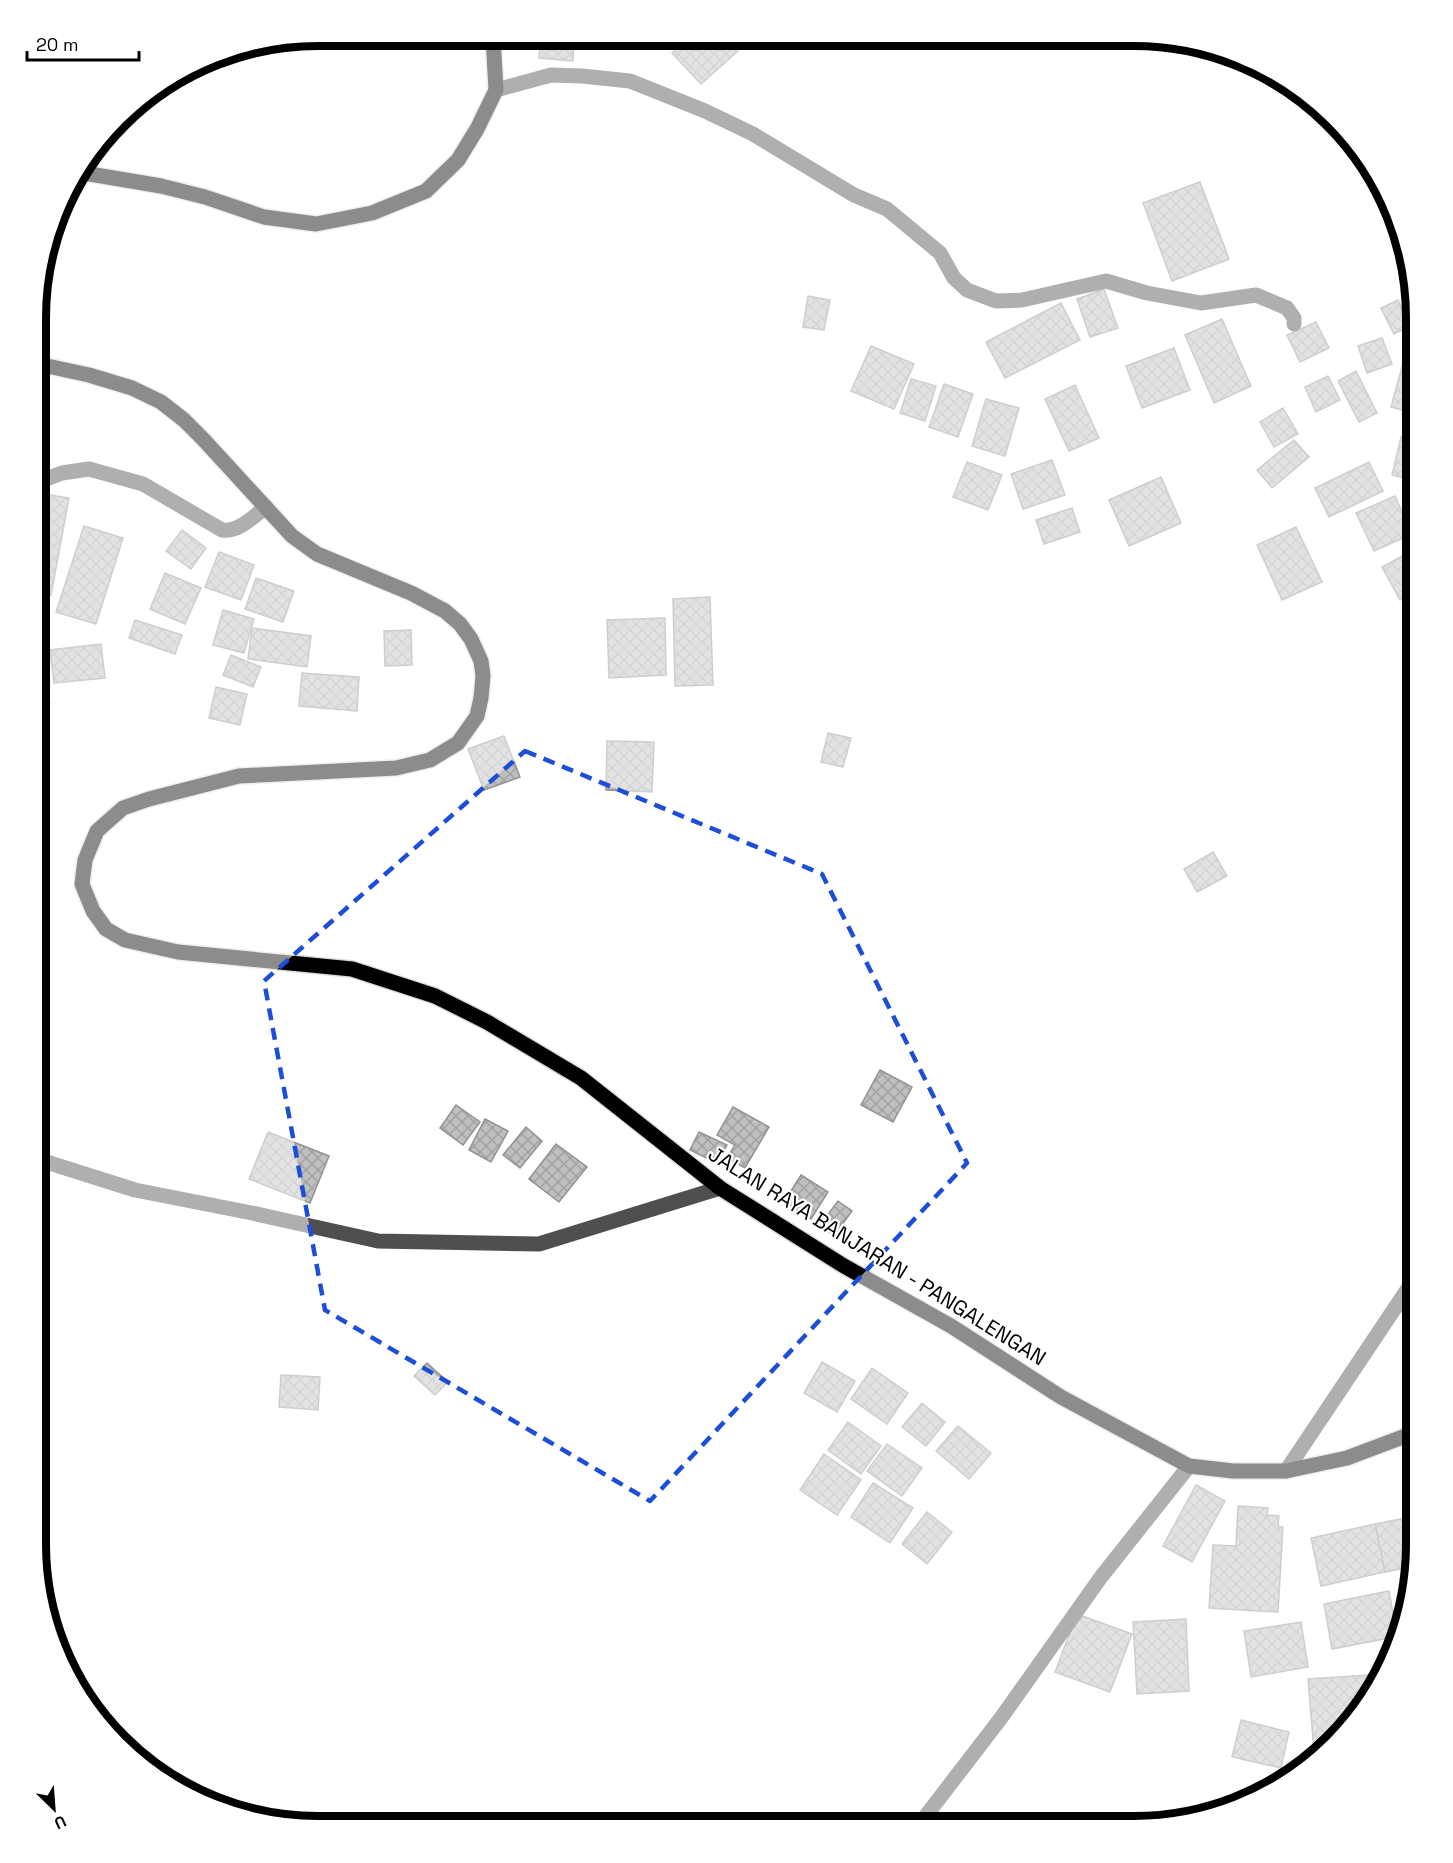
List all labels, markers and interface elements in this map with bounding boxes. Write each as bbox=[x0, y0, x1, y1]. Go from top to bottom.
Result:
scale bar bbox=[27, 24, 140, 62]
text: 20 m bbox=[36, 33, 79, 56]
street label: JALAN RAYA BANJARAN - PANGALENGAN bbox=[703, 1140, 1051, 1371]
north arrow bbox=[24, 1779, 84, 1839]
text: U bbox=[51, 1810, 69, 1834]

